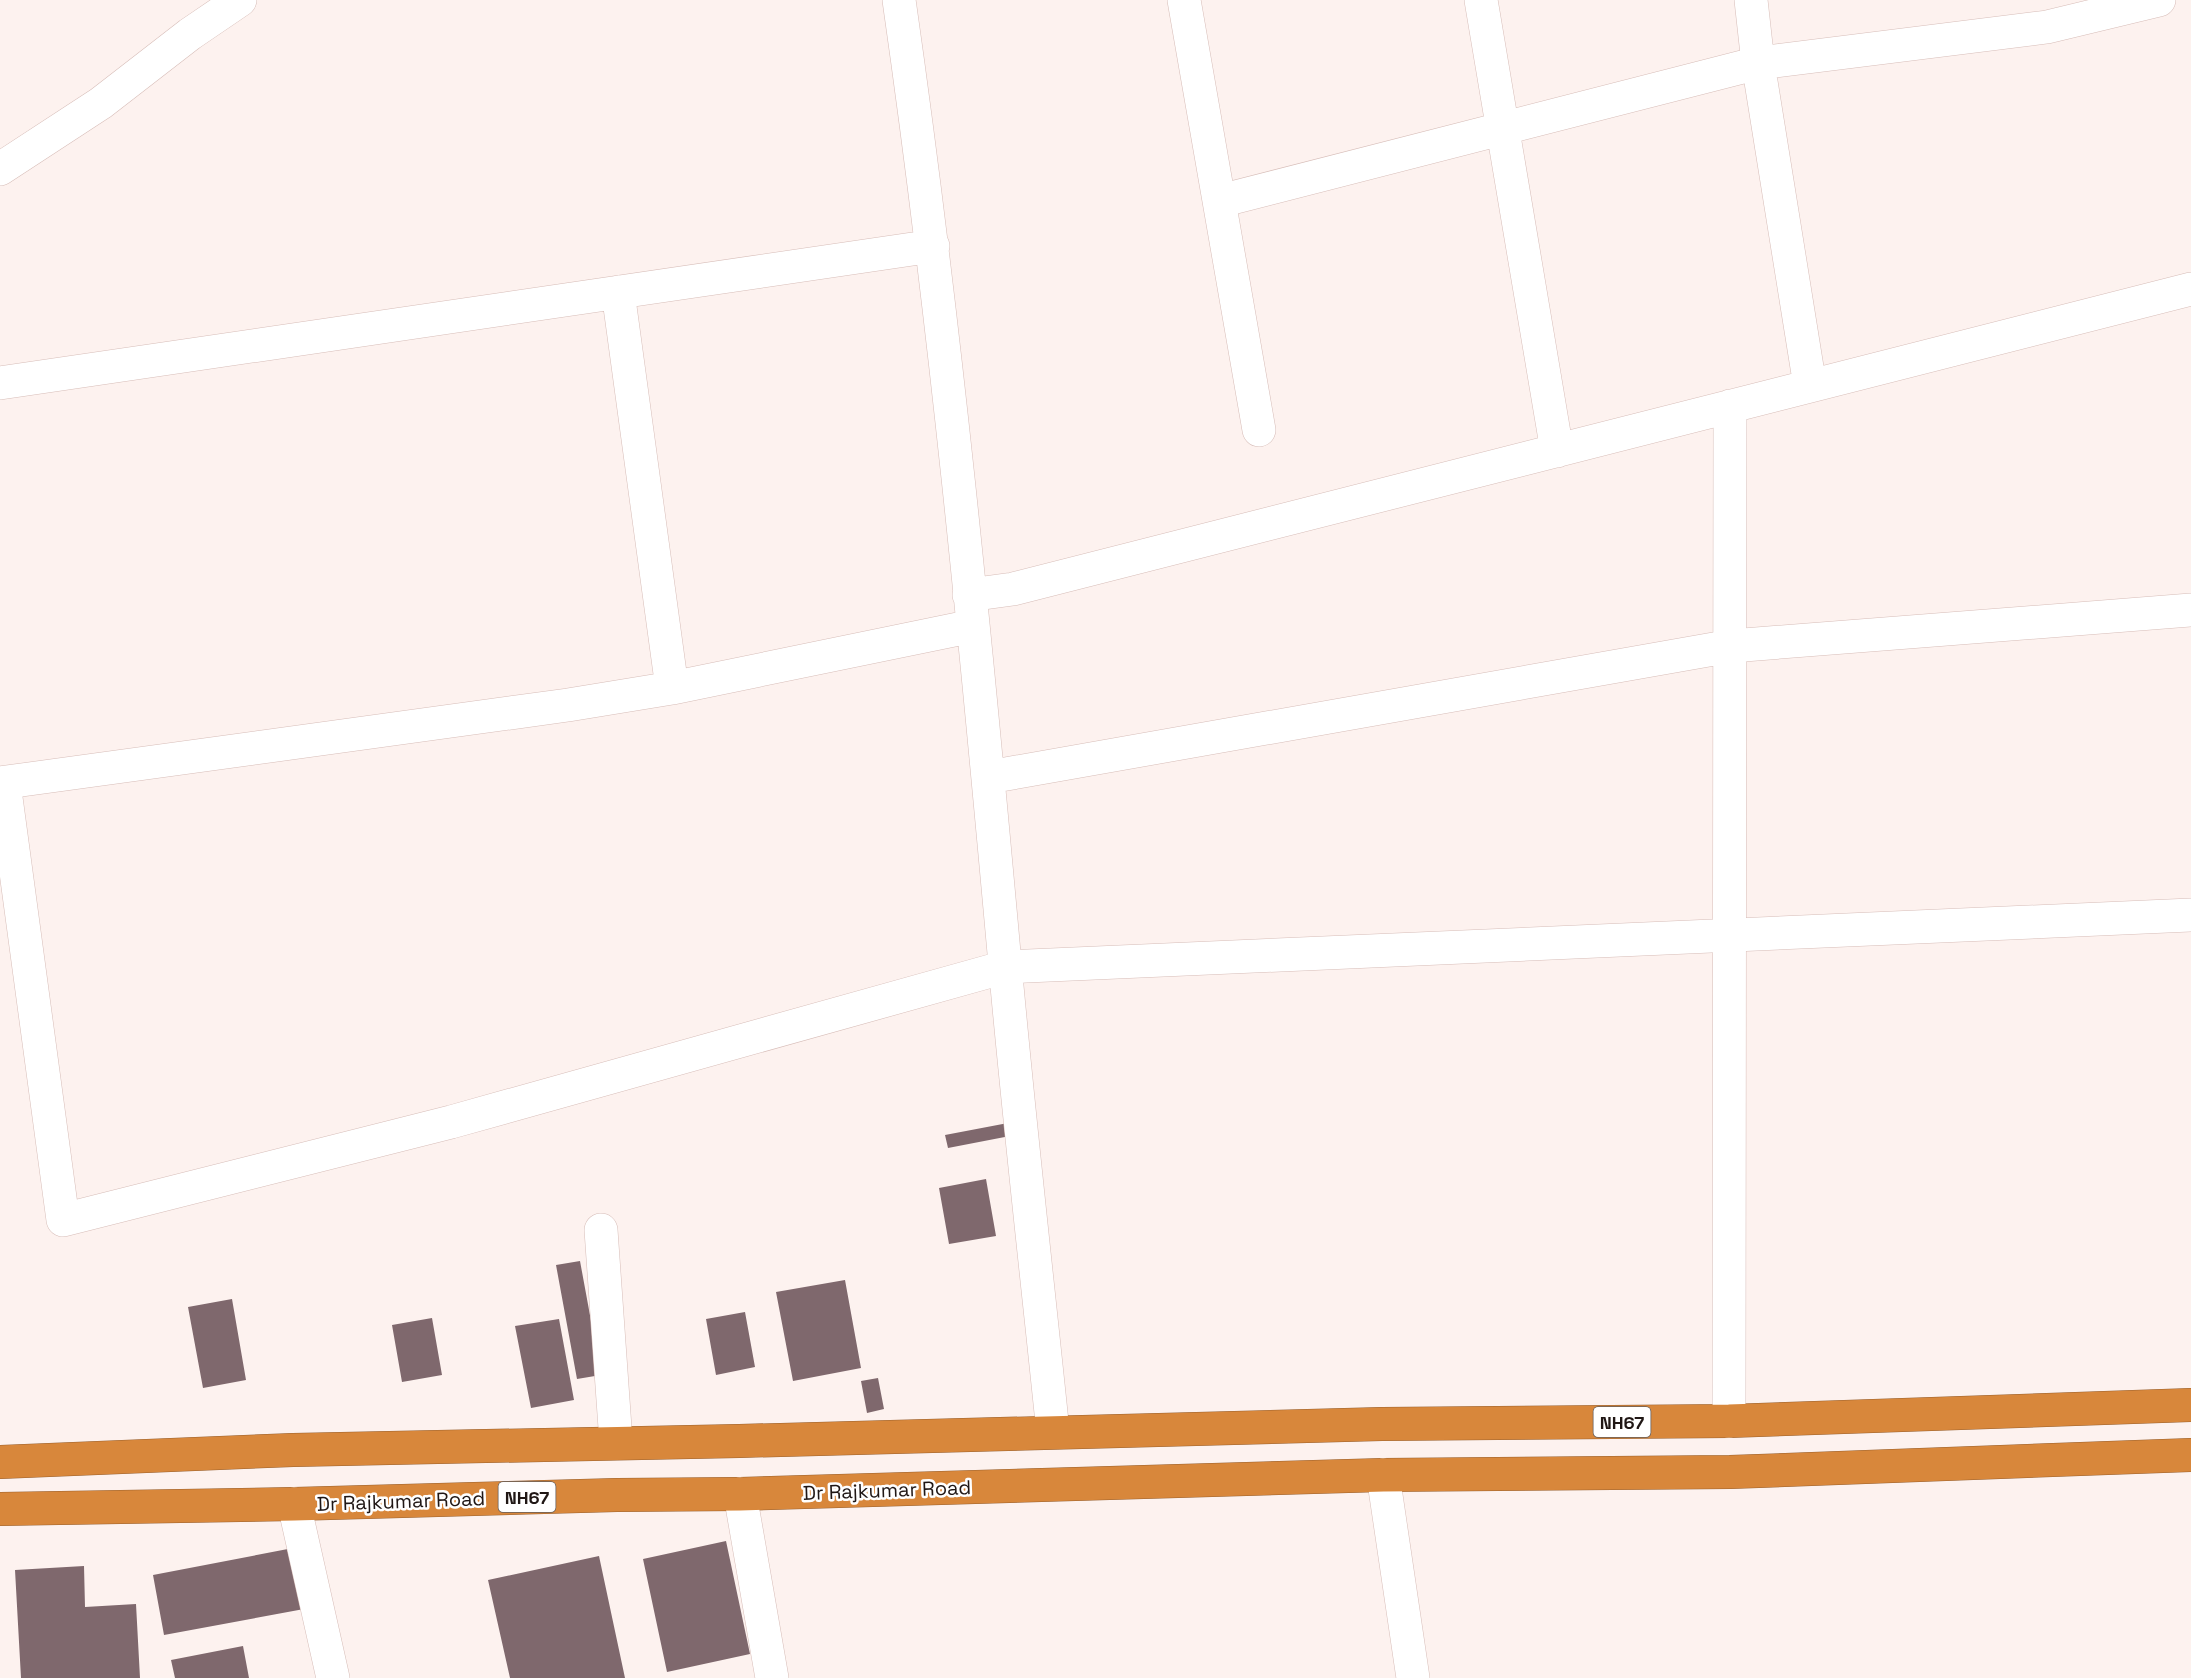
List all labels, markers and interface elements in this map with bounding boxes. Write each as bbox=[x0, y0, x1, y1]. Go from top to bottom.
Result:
road number: NH67 bbox=[1594, 1407, 1650, 1437]
street label: Dr Rajkumar Road bbox=[802, 1474, 972, 1506]
road number: NH67 bbox=[498, 1482, 556, 1512]
street label: Dr Rajkumar Road bbox=[316, 1485, 486, 1517]

